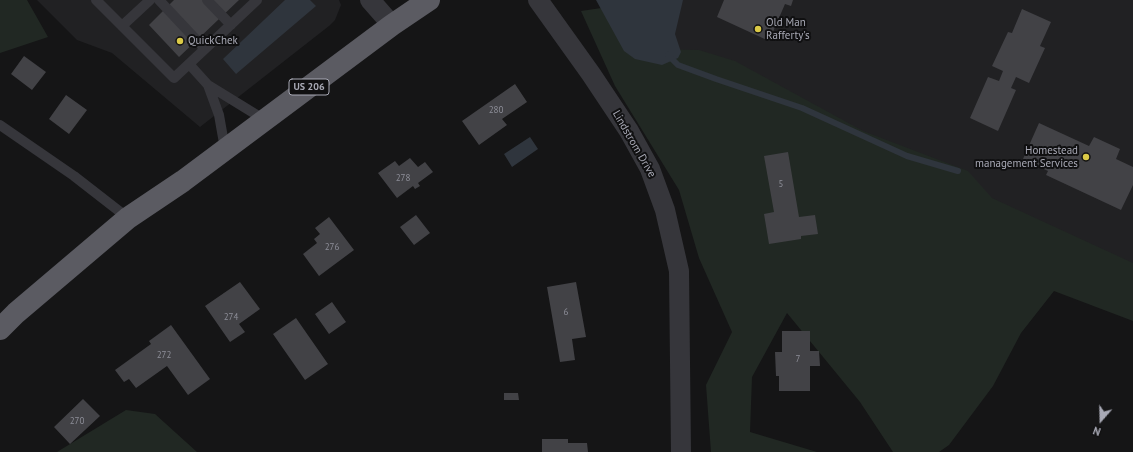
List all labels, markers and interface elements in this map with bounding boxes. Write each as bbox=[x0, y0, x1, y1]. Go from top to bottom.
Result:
place label: Old Man Rafferty's bbox=[766, 16, 810, 42]
marker: Old Man Rafferty's bbox=[753, 24, 763, 34]
place label: QuickChek bbox=[188, 34, 238, 48]
marker: QuickChek bbox=[175, 36, 185, 46]
road number: US 206 bbox=[289, 79, 329, 95]
house number: 280 bbox=[489, 105, 503, 115]
street label: Lindstrom Drive bbox=[610, 108, 658, 180]
place label: Homestead management Services bbox=[975, 144, 1078, 170]
marker: Homestead management Services bbox=[1081, 152, 1091, 162]
house number: 278 bbox=[396, 173, 410, 183]
house number: 5 bbox=[779, 179, 783, 189]
house number: 276 bbox=[325, 242, 339, 252]
house number: 6 bbox=[564, 307, 568, 317]
house number: 274 bbox=[224, 312, 238, 322]
house number: 272 bbox=[157, 350, 171, 360]
house number: 7 bbox=[796, 354, 800, 364]
north arrow bbox=[1081, 400, 1121, 440]
house number: 270 bbox=[70, 416, 84, 426]
text: N bbox=[1091, 423, 1103, 439]

